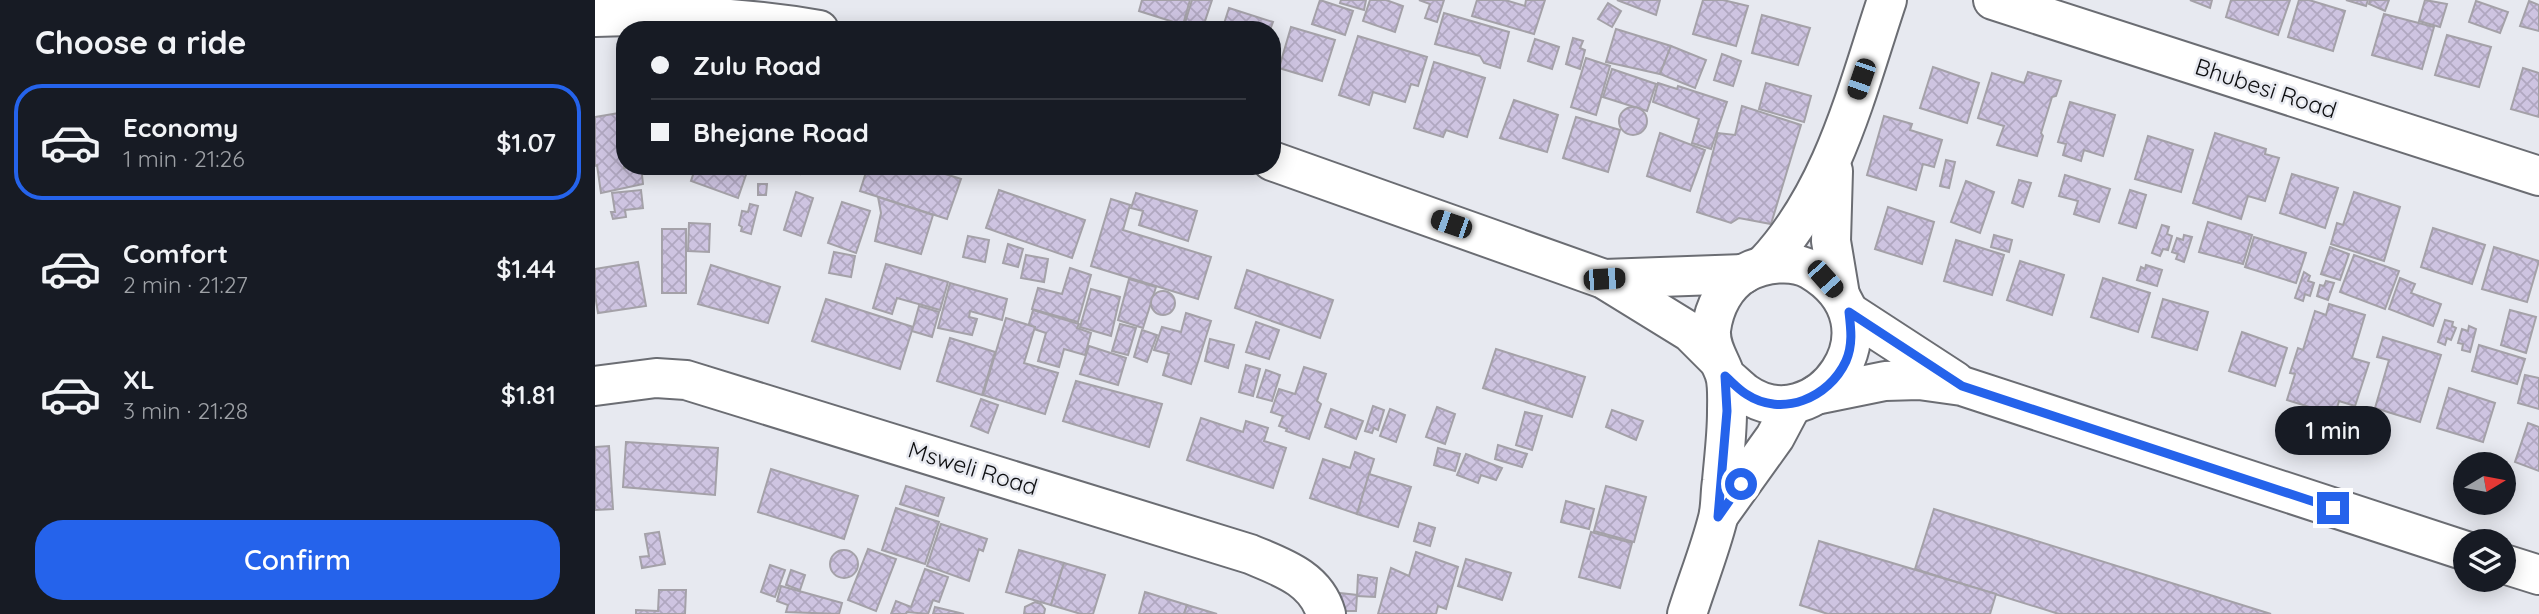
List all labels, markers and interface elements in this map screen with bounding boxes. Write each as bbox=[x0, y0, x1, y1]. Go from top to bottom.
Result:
text: Choose a ride bbox=[35, 22, 247, 62]
text: Zulu Road bbox=[693, 49, 821, 82]
street label: Bhubesi Road bbox=[2192, 51, 2340, 125]
car bbox=[1845, 56, 1878, 102]
icon: car bbox=[39, 111, 102, 174]
text: Economy bbox=[123, 111, 238, 144]
text: Bhejane Road bbox=[693, 116, 869, 149]
text: $1.07 bbox=[496, 126, 556, 159]
text: 1 min · 21:26 bbox=[123, 144, 245, 173]
car bbox=[1428, 207, 1475, 241]
icon: car bbox=[39, 237, 102, 300]
text: Comfort bbox=[123, 237, 228, 270]
text: $1.44 bbox=[496, 252, 556, 285]
car bbox=[1804, 256, 1847, 302]
car bbox=[1583, 267, 1626, 291]
text: 2 min · 21:27 bbox=[123, 270, 248, 299]
icon: car bbox=[39, 363, 102, 426]
text: XL bbox=[123, 363, 155, 396]
text: $1.81 bbox=[501, 378, 556, 411]
text: 3 min · 21:28 bbox=[123, 396, 248, 425]
callout: 1 min bbox=[2275, 406, 2391, 456]
text: 1 min bbox=[2305, 416, 2361, 445]
street label: Msweli Road bbox=[905, 435, 1041, 501]
north arrow bbox=[2453, 452, 2517, 514]
map controls bbox=[2453, 452, 2516, 592]
route start bbox=[1725, 468, 1757, 500]
route end bbox=[2317, 492, 2349, 524]
button: Confirm bbox=[35, 520, 560, 600]
button: layers bbox=[2453, 529, 2516, 592]

